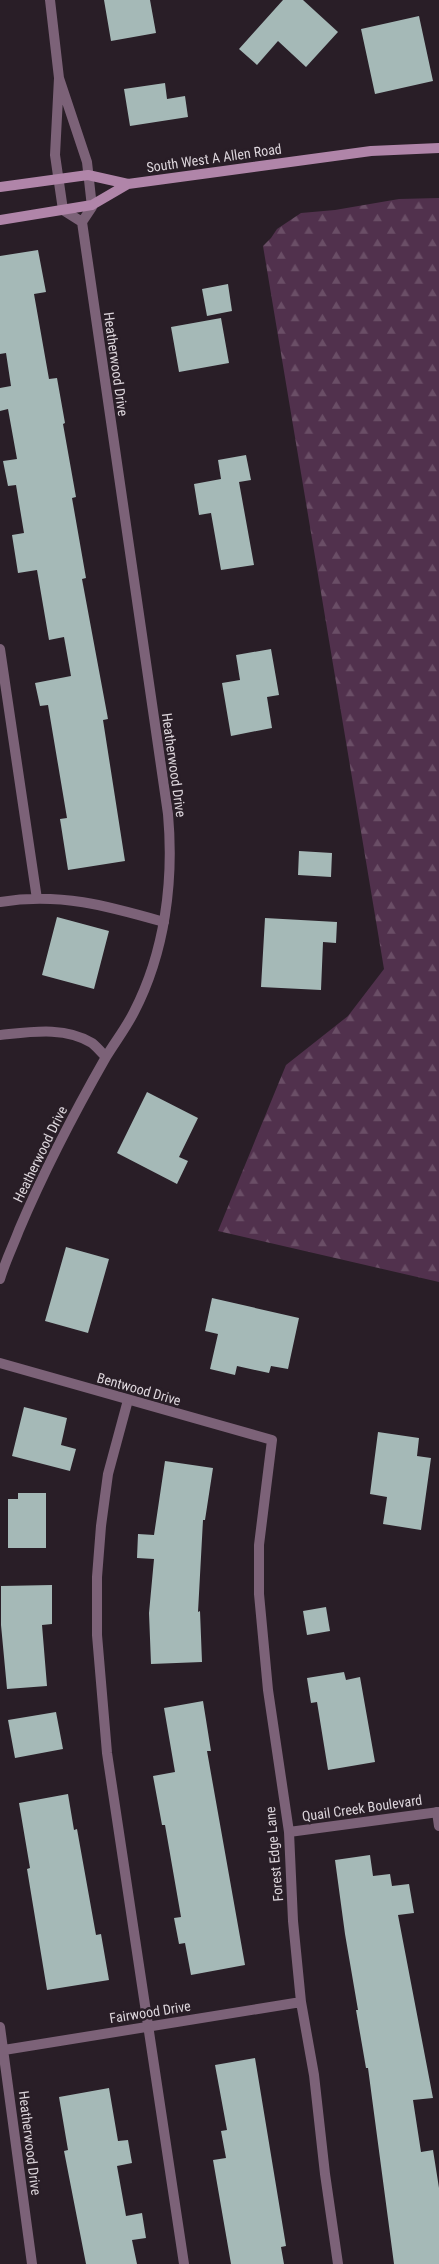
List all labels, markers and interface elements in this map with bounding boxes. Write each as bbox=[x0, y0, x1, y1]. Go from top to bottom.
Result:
street label: South West A Allen Road bbox=[145, 141, 283, 175]
street label: Heatherwood Drive bbox=[101, 311, 131, 418]
street label: Heatherwood Drive bbox=[159, 712, 189, 819]
street label: Heatherwood Drive bbox=[10, 1103, 70, 1205]
street label: Bentwood Drive bbox=[95, 1369, 183, 1409]
street label: Quail Creek Boulevard bbox=[301, 1792, 423, 1824]
street label: Forest Edge Lane bbox=[262, 1805, 286, 1902]
street label: Fairwood Drive bbox=[108, 1998, 192, 2026]
street label: Heatherwood Drive bbox=[16, 2090, 44, 2197]

